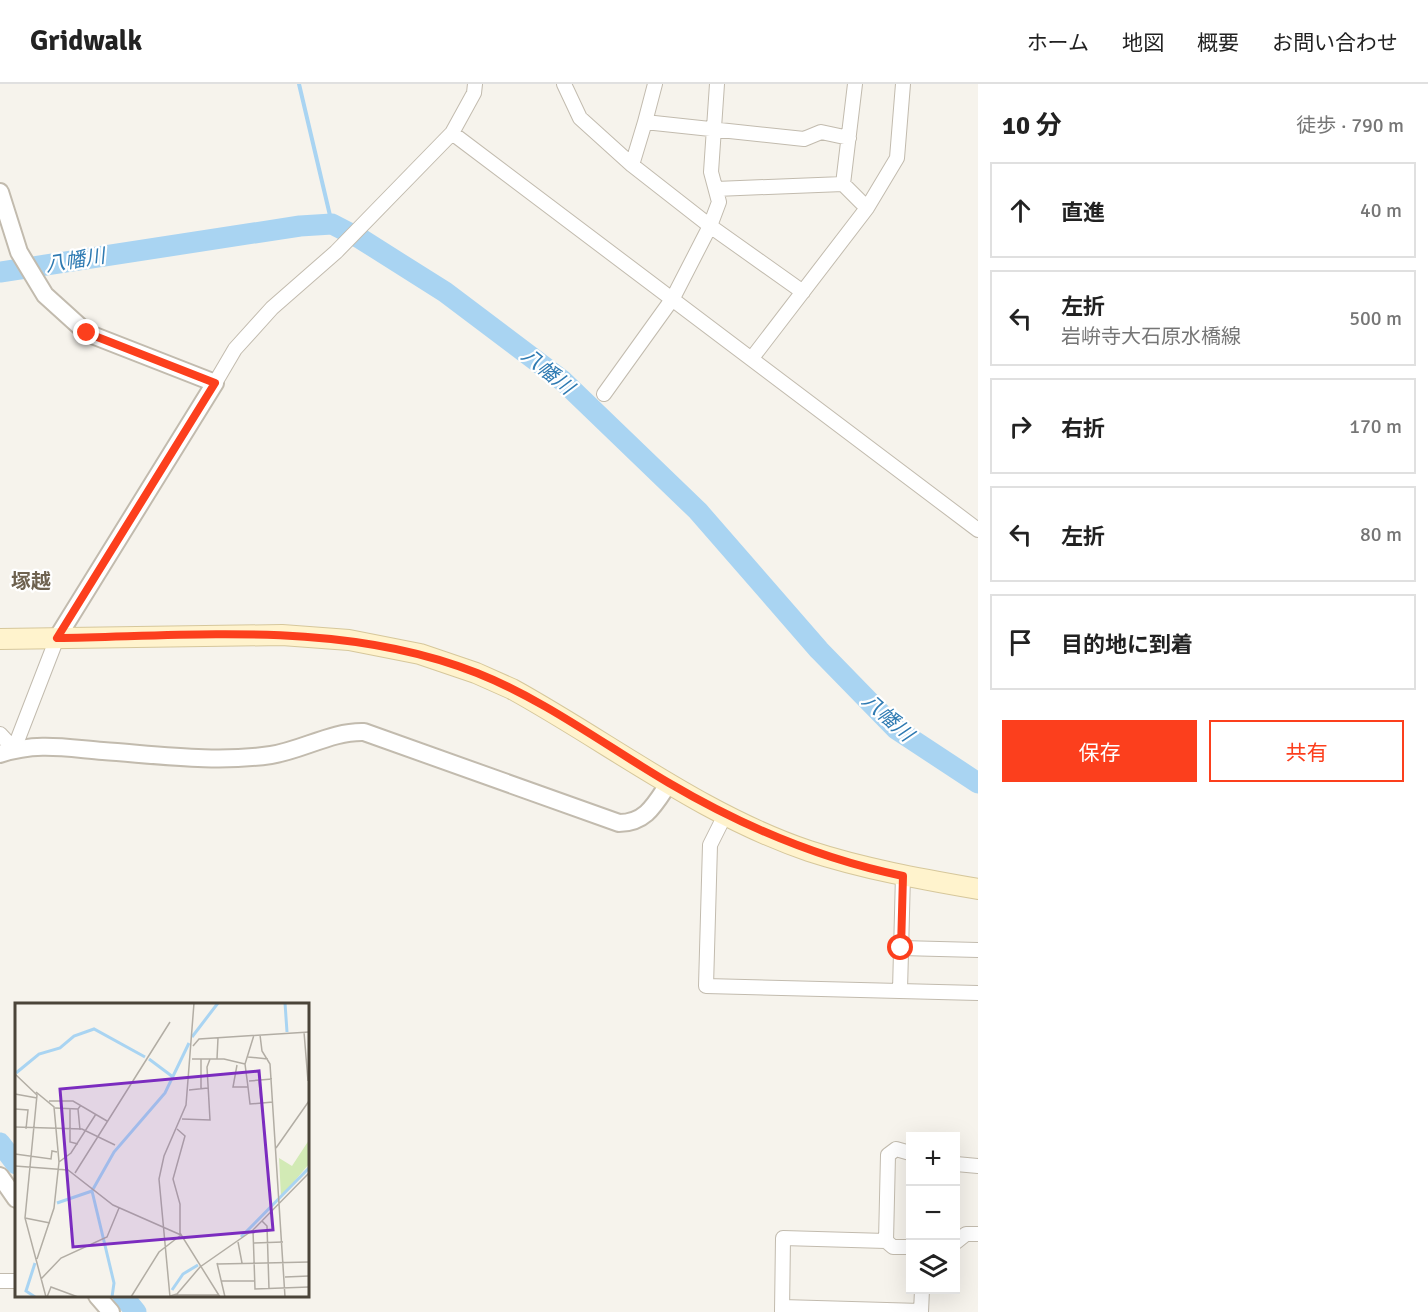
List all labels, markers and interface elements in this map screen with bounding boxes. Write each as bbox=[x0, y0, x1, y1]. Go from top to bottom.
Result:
text: Gridwalk bbox=[30, 24, 142, 58]
text: ホーム bbox=[1027, 30, 1089, 56]
text: 地図 bbox=[1122, 30, 1164, 56]
text: 概要 bbox=[1197, 30, 1239, 56]
text: お問い合わせ bbox=[1272, 30, 1398, 56]
text: 10 分 bbox=[1002, 110, 1062, 142]
text: 徒歩 · 790 m bbox=[1296, 113, 1404, 138]
icon: ahead bbox=[1004, 194, 1037, 227]
text: 40 m bbox=[1360, 198, 1402, 223]
text: 直進 bbox=[1061, 199, 1105, 226]
water label: 八幡川 bbox=[43, 243, 109, 278]
text: 左折 bbox=[1061, 293, 1105, 320]
icon: left bbox=[1004, 302, 1037, 335]
text: 500 m bbox=[1349, 306, 1402, 331]
route end bbox=[73, 319, 99, 345]
text: 岩峅寺大石原水橋線 bbox=[1061, 324, 1241, 349]
water label: 八幡川 bbox=[517, 343, 580, 401]
icon: right bbox=[1004, 410, 1037, 443]
text: 170 m bbox=[1349, 414, 1402, 439]
text: 右折 bbox=[1061, 415, 1105, 442]
icon: left bbox=[1004, 518, 1037, 551]
text: 80 m bbox=[1360, 522, 1402, 547]
text: 左折 bbox=[1061, 523, 1105, 550]
district label: 塚越 bbox=[11, 569, 51, 594]
icon: arrive bbox=[1004, 626, 1037, 659]
text: 目的地に到着 bbox=[1061, 631, 1193, 658]
water label: 八幡川 bbox=[857, 688, 920, 748]
button: 保存 bbox=[1002, 720, 1197, 782]
button: 共有 bbox=[1209, 720, 1404, 782]
route start bbox=[887, 934, 913, 960]
inset map bbox=[15, 1003, 309, 1297]
map controls bbox=[906, 1132, 960, 1294]
button: + bbox=[906, 1132, 960, 1186]
button: − bbox=[906, 1186, 960, 1240]
button: layers bbox=[906, 1240, 960, 1294]

